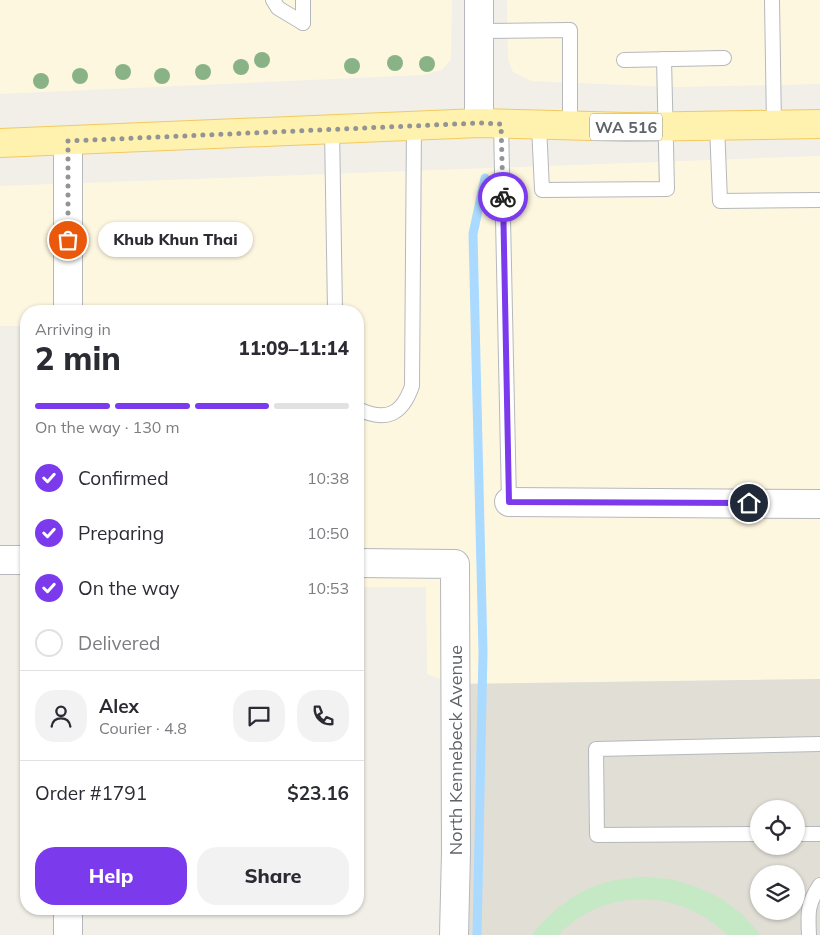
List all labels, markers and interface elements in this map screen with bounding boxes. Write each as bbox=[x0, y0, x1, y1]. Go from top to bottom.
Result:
road number: WA 516 bbox=[590, 114, 662, 140]
courier bbox=[478, 172, 528, 222]
icon: bike bbox=[489, 183, 517, 211]
pin bbox=[47, 219, 89, 261]
callout: Khub Khun Thai bbox=[98, 222, 253, 258]
icon: bag bbox=[54, 226, 82, 254]
text: Khub Khun Thai bbox=[113, 229, 238, 249]
text: Arriving in bbox=[35, 319, 111, 339]
text: 11:09–11:14 bbox=[238, 336, 349, 360]
text: 2 min bbox=[35, 338, 121, 378]
text: On the way · 130 m bbox=[35, 417, 180, 437]
icon: check bbox=[35, 464, 63, 492]
text: Confirmed bbox=[78, 466, 169, 490]
text: 10:38 bbox=[307, 468, 349, 488]
pin bbox=[728, 482, 770, 524]
icon: home bbox=[735, 489, 763, 517]
icon: check bbox=[35, 519, 63, 547]
text: Preparing bbox=[78, 521, 164, 545]
text: 10:50 bbox=[307, 523, 349, 543]
icon: check bbox=[35, 574, 63, 602]
text: On the way bbox=[78, 576, 180, 600]
text: 10:53 bbox=[307, 578, 349, 598]
text: Delivered bbox=[78, 631, 160, 655]
street label: North Kennebeck Avenue bbox=[444, 645, 467, 855]
button: person bbox=[35, 690, 87, 742]
button: chat bbox=[233, 690, 285, 742]
button: phone bbox=[297, 690, 349, 742]
text: Alex bbox=[99, 694, 139, 718]
text: Courier · 4.8 bbox=[99, 718, 187, 738]
text: Order #1791 bbox=[35, 781, 147, 805]
text: $23.16 bbox=[287, 781, 349, 805]
map controls bbox=[750, 800, 805, 920]
button: locate bbox=[750, 800, 805, 855]
button: Help bbox=[35, 847, 187, 905]
button: Share bbox=[197, 847, 349, 905]
button: layers bbox=[750, 865, 805, 920]

